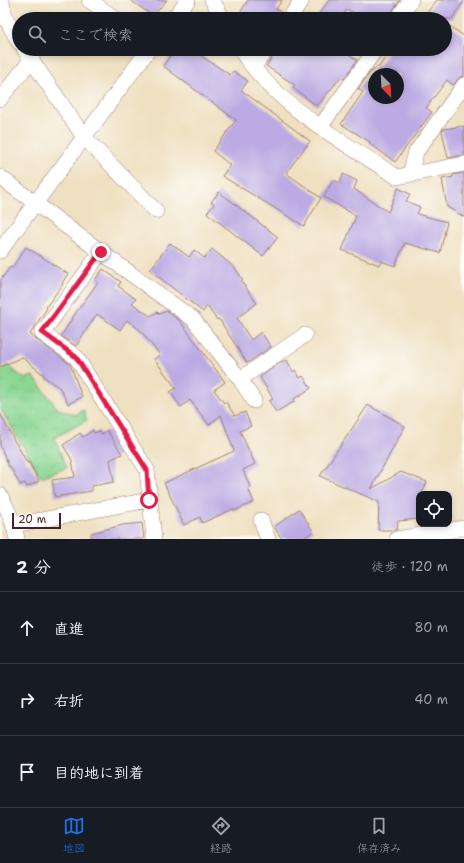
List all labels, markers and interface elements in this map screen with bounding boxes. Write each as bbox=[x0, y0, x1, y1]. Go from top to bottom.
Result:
search box bbox=[12, 12, 452, 56]
icon: search bbox=[26, 23, 48, 45]
text: ここで検索 bbox=[58, 25, 133, 45]
north arrow bbox=[368, 68, 404, 104]
route end bbox=[92, 243, 110, 261]
route start bbox=[140, 491, 158, 509]
map controls bbox=[416, 491, 452, 527]
button: locate bbox=[416, 491, 452, 527]
scale bar bbox=[12, 511, 61, 530]
text: 20 m bbox=[18, 512, 46, 527]
text: 2 分 bbox=[16, 556, 51, 578]
text: 徒歩 · 120 m bbox=[371, 558, 448, 575]
icon: ahead bbox=[16, 617, 38, 639]
text: 直進 bbox=[54, 619, 84, 639]
text: 80 m bbox=[414, 619, 448, 636]
icon: right bbox=[16, 689, 38, 711]
text: 右折 bbox=[54, 691, 84, 711]
text: 40 m bbox=[414, 691, 448, 708]
icon: arrive bbox=[16, 761, 38, 783]
text: 目的地に到着 bbox=[54, 763, 144, 783]
tab: 地図 bbox=[63, 815, 85, 856]
tab: 経路 bbox=[210, 815, 232, 856]
tab: 保存済み bbox=[357, 815, 401, 856]

